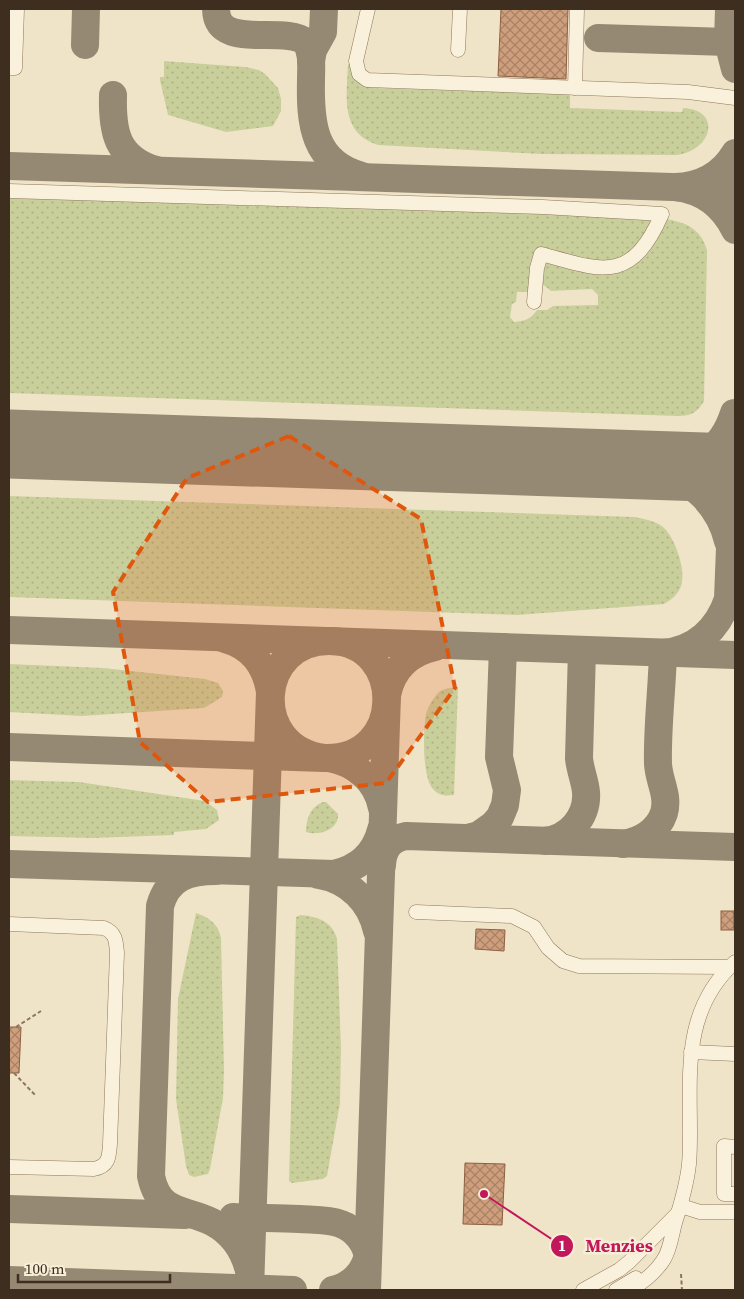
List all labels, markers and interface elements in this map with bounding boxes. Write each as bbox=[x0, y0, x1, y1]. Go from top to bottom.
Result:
callout: Menzies bbox=[550, 1229, 663, 1262]
text: Menzies bbox=[585, 1233, 653, 1258]
text: 1 bbox=[558, 1235, 566, 1256]
scale bar bbox=[18, 1252, 170, 1284]
text: 100 m bbox=[25, 1258, 65, 1279]

